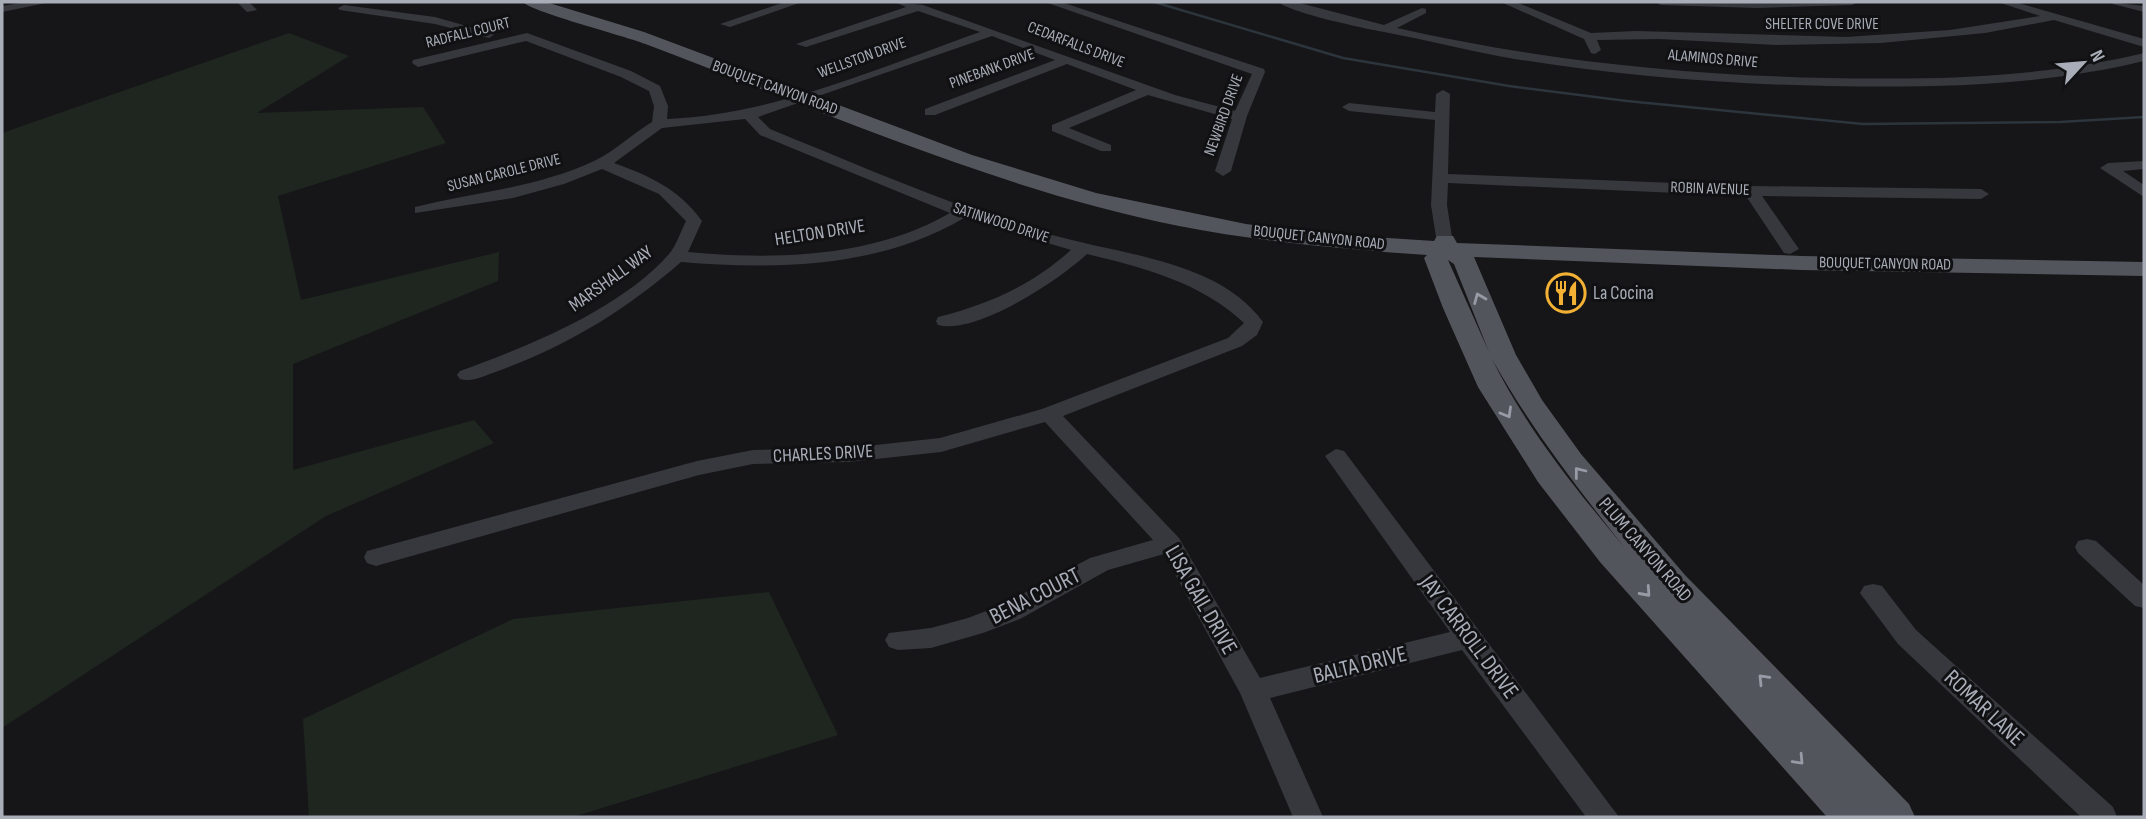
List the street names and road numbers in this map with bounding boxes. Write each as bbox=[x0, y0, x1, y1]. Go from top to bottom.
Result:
street label: RADFALL COURT bbox=[424, 13, 513, 53]
street label: SHELTER COVE DRIVE bbox=[1765, 15, 1879, 34]
street label: CEDARFALLS DRIVE bbox=[1025, 18, 1127, 72]
street label: WELLSTON DRIVE bbox=[815, 33, 909, 83]
street label: PINEBANK DRIVE bbox=[947, 45, 1037, 93]
street label: ALAMINOS DRIVE bbox=[1666, 46, 1759, 72]
street label: BOUQUET CANYON ROAD bbox=[710, 57, 840, 120]
street label: NEWBIRD DRIVE bbox=[1200, 72, 1248, 158]
street label: SUSAN CAROLE DRIVE bbox=[445, 150, 563, 196]
street label: ROBIN AVENUE bbox=[1670, 178, 1750, 200]
street label: SATINWOOD DRIVE bbox=[951, 199, 1051, 247]
street label: HELTON DRIVE bbox=[773, 215, 867, 251]
street label: BOUQUET CANYON ROAD bbox=[1252, 222, 1386, 254]
street label: MARSHALL WAY bbox=[564, 241, 658, 317]
street label: BOUQUET CANYON ROAD bbox=[1819, 253, 1951, 275]
street label: CHARLES DRIVE bbox=[772, 440, 874, 468]
street label: PLUM CANYON ROAD bbox=[1593, 493, 1697, 607]
street label: LISA GAIL DRIVE bbox=[1159, 541, 1243, 659]
street label: BENA COURT bbox=[985, 561, 1085, 631]
street label: JAY CARROLL DRIVE bbox=[1413, 569, 1525, 704]
street label: BALTA DRIVE bbox=[1310, 640, 1410, 690]
street label: ROMAR LANE bbox=[1938, 664, 2030, 752]

